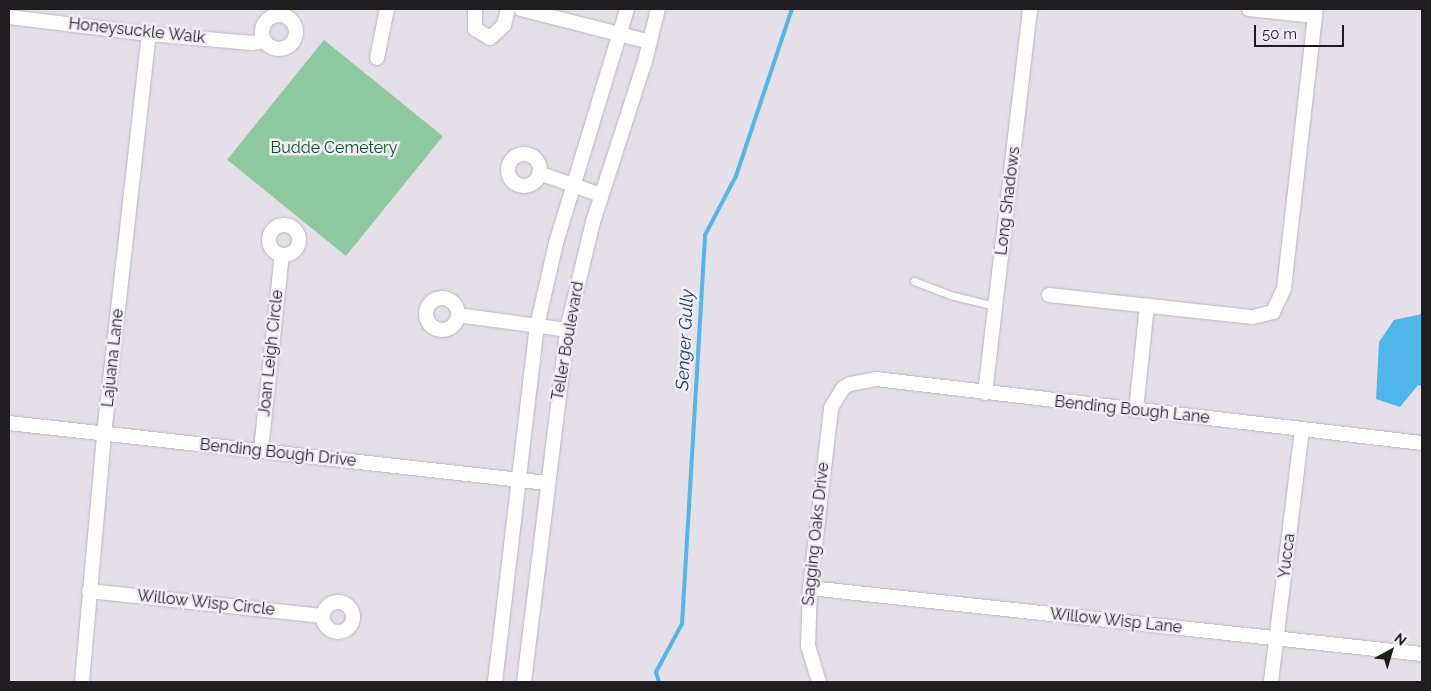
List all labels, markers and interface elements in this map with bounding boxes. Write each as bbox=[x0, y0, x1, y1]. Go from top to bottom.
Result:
street label: Honeysuckle Walk bbox=[67, 14, 207, 48]
scale bar bbox=[1256, 15, 1346, 47]
text: 50 m bbox=[1262, 25, 1297, 43]
park label: Budde Cemetery bbox=[271, 138, 397, 158]
street label: Long Shadows bbox=[992, 146, 1024, 256]
street label: Teller Boulevard bbox=[548, 280, 588, 402]
street label: Joan Leigh Circle bbox=[255, 289, 287, 417]
water label: Senger Gully bbox=[672, 289, 698, 391]
street label: Lajuana Lane bbox=[98, 308, 128, 408]
street label: Bending Bough Lane bbox=[1053, 392, 1211, 428]
street label: Bending Bough Drive bbox=[199, 435, 357, 471]
street label: Sagging Oaks Drive bbox=[799, 461, 833, 607]
street label: Yucca bbox=[1275, 532, 1299, 580]
street label: Willow Wisp Circle bbox=[136, 586, 276, 620]
street label: Willow Wisp Lane bbox=[1048, 604, 1184, 638]
north arrow bbox=[1366, 626, 1416, 676]
text: N bbox=[1391, 630, 1410, 649]

